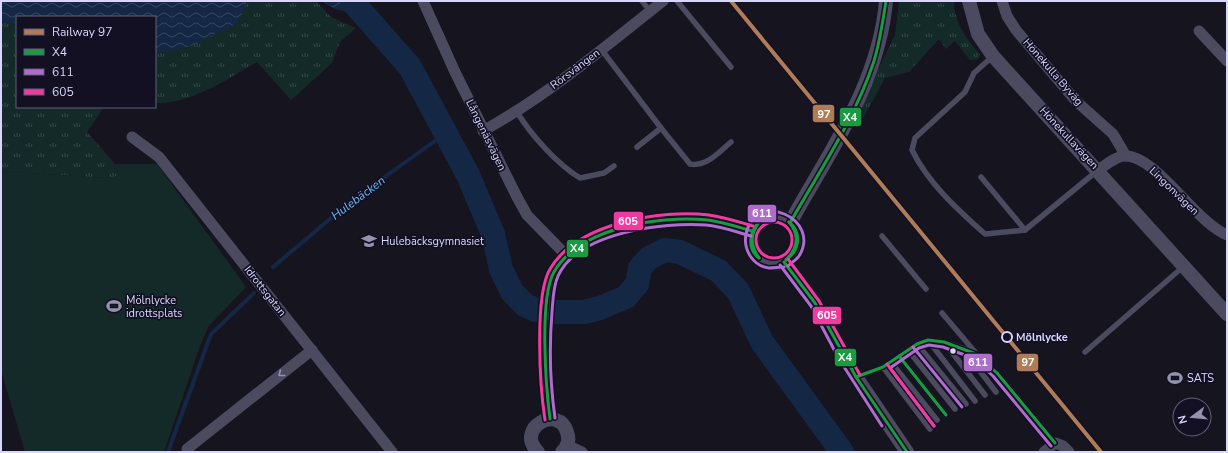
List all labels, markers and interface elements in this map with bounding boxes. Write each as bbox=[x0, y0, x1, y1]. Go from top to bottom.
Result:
legend bbox=[16, 16, 156, 108]
text: Railway 97 bbox=[52, 24, 113, 40]
street label: Hönekulla Byväg bbox=[1020, 35, 1086, 109]
text: X4 bbox=[52, 44, 67, 60]
street label: Rörsvängen bbox=[547, 45, 603, 93]
text: 611 bbox=[52, 64, 74, 80]
text: 605 bbox=[52, 84, 74, 100]
street label: Långenäsvägen bbox=[462, 97, 510, 173]
street label: Hönekullavägen bbox=[1036, 103, 1102, 173]
line badge: 97 bbox=[812, 104, 835, 123]
text: 97 bbox=[817, 107, 831, 122]
line badge: X4 bbox=[839, 107, 862, 127]
text: X4 bbox=[842, 110, 857, 125]
street label: Lingonvägen bbox=[1146, 164, 1202, 218]
water label: Hulebäcken bbox=[328, 172, 388, 224]
line badge: 611 bbox=[747, 204, 777, 223]
text: 611 bbox=[752, 206, 772, 221]
line badge: 605 bbox=[613, 211, 644, 231]
text: 605 bbox=[618, 214, 638, 229]
school or university icon: Hulebäcksgymnasiet bbox=[360, 232, 378, 250]
place label: Hulebäcksgymnasiet bbox=[381, 234, 484, 249]
line badge: X4 bbox=[566, 239, 589, 258]
text: X4 bbox=[569, 241, 584, 256]
street label: Idrottsgatan bbox=[241, 263, 289, 319]
place label: Mölnlycke idrottsplats bbox=[126, 293, 182, 321]
sports icon: Mölnlycke idrottsplats bbox=[105, 297, 123, 315]
line badge: 605 bbox=[812, 306, 842, 325]
text: 605 bbox=[817, 308, 837, 323]
place label: Mölnlycke bbox=[1016, 330, 1068, 345]
marker: Mölnlycke bbox=[1001, 331, 1013, 343]
unlabelled marker bbox=[948, 346, 958, 356]
line badge: X4 bbox=[834, 348, 857, 367]
text: X4 bbox=[837, 350, 852, 365]
line badge: 611 bbox=[963, 353, 993, 372]
line badge: 97 bbox=[1016, 353, 1039, 372]
text: 611 bbox=[968, 355, 988, 370]
text: 97 bbox=[1021, 355, 1035, 370]
one-way arrow bbox=[279, 369, 286, 376]
sports icon: SATS bbox=[1166, 369, 1184, 387]
place label: SATS bbox=[1187, 371, 1214, 386]
north arrow bbox=[1172, 397, 1212, 437]
text: N bbox=[1175, 414, 1191, 426]

